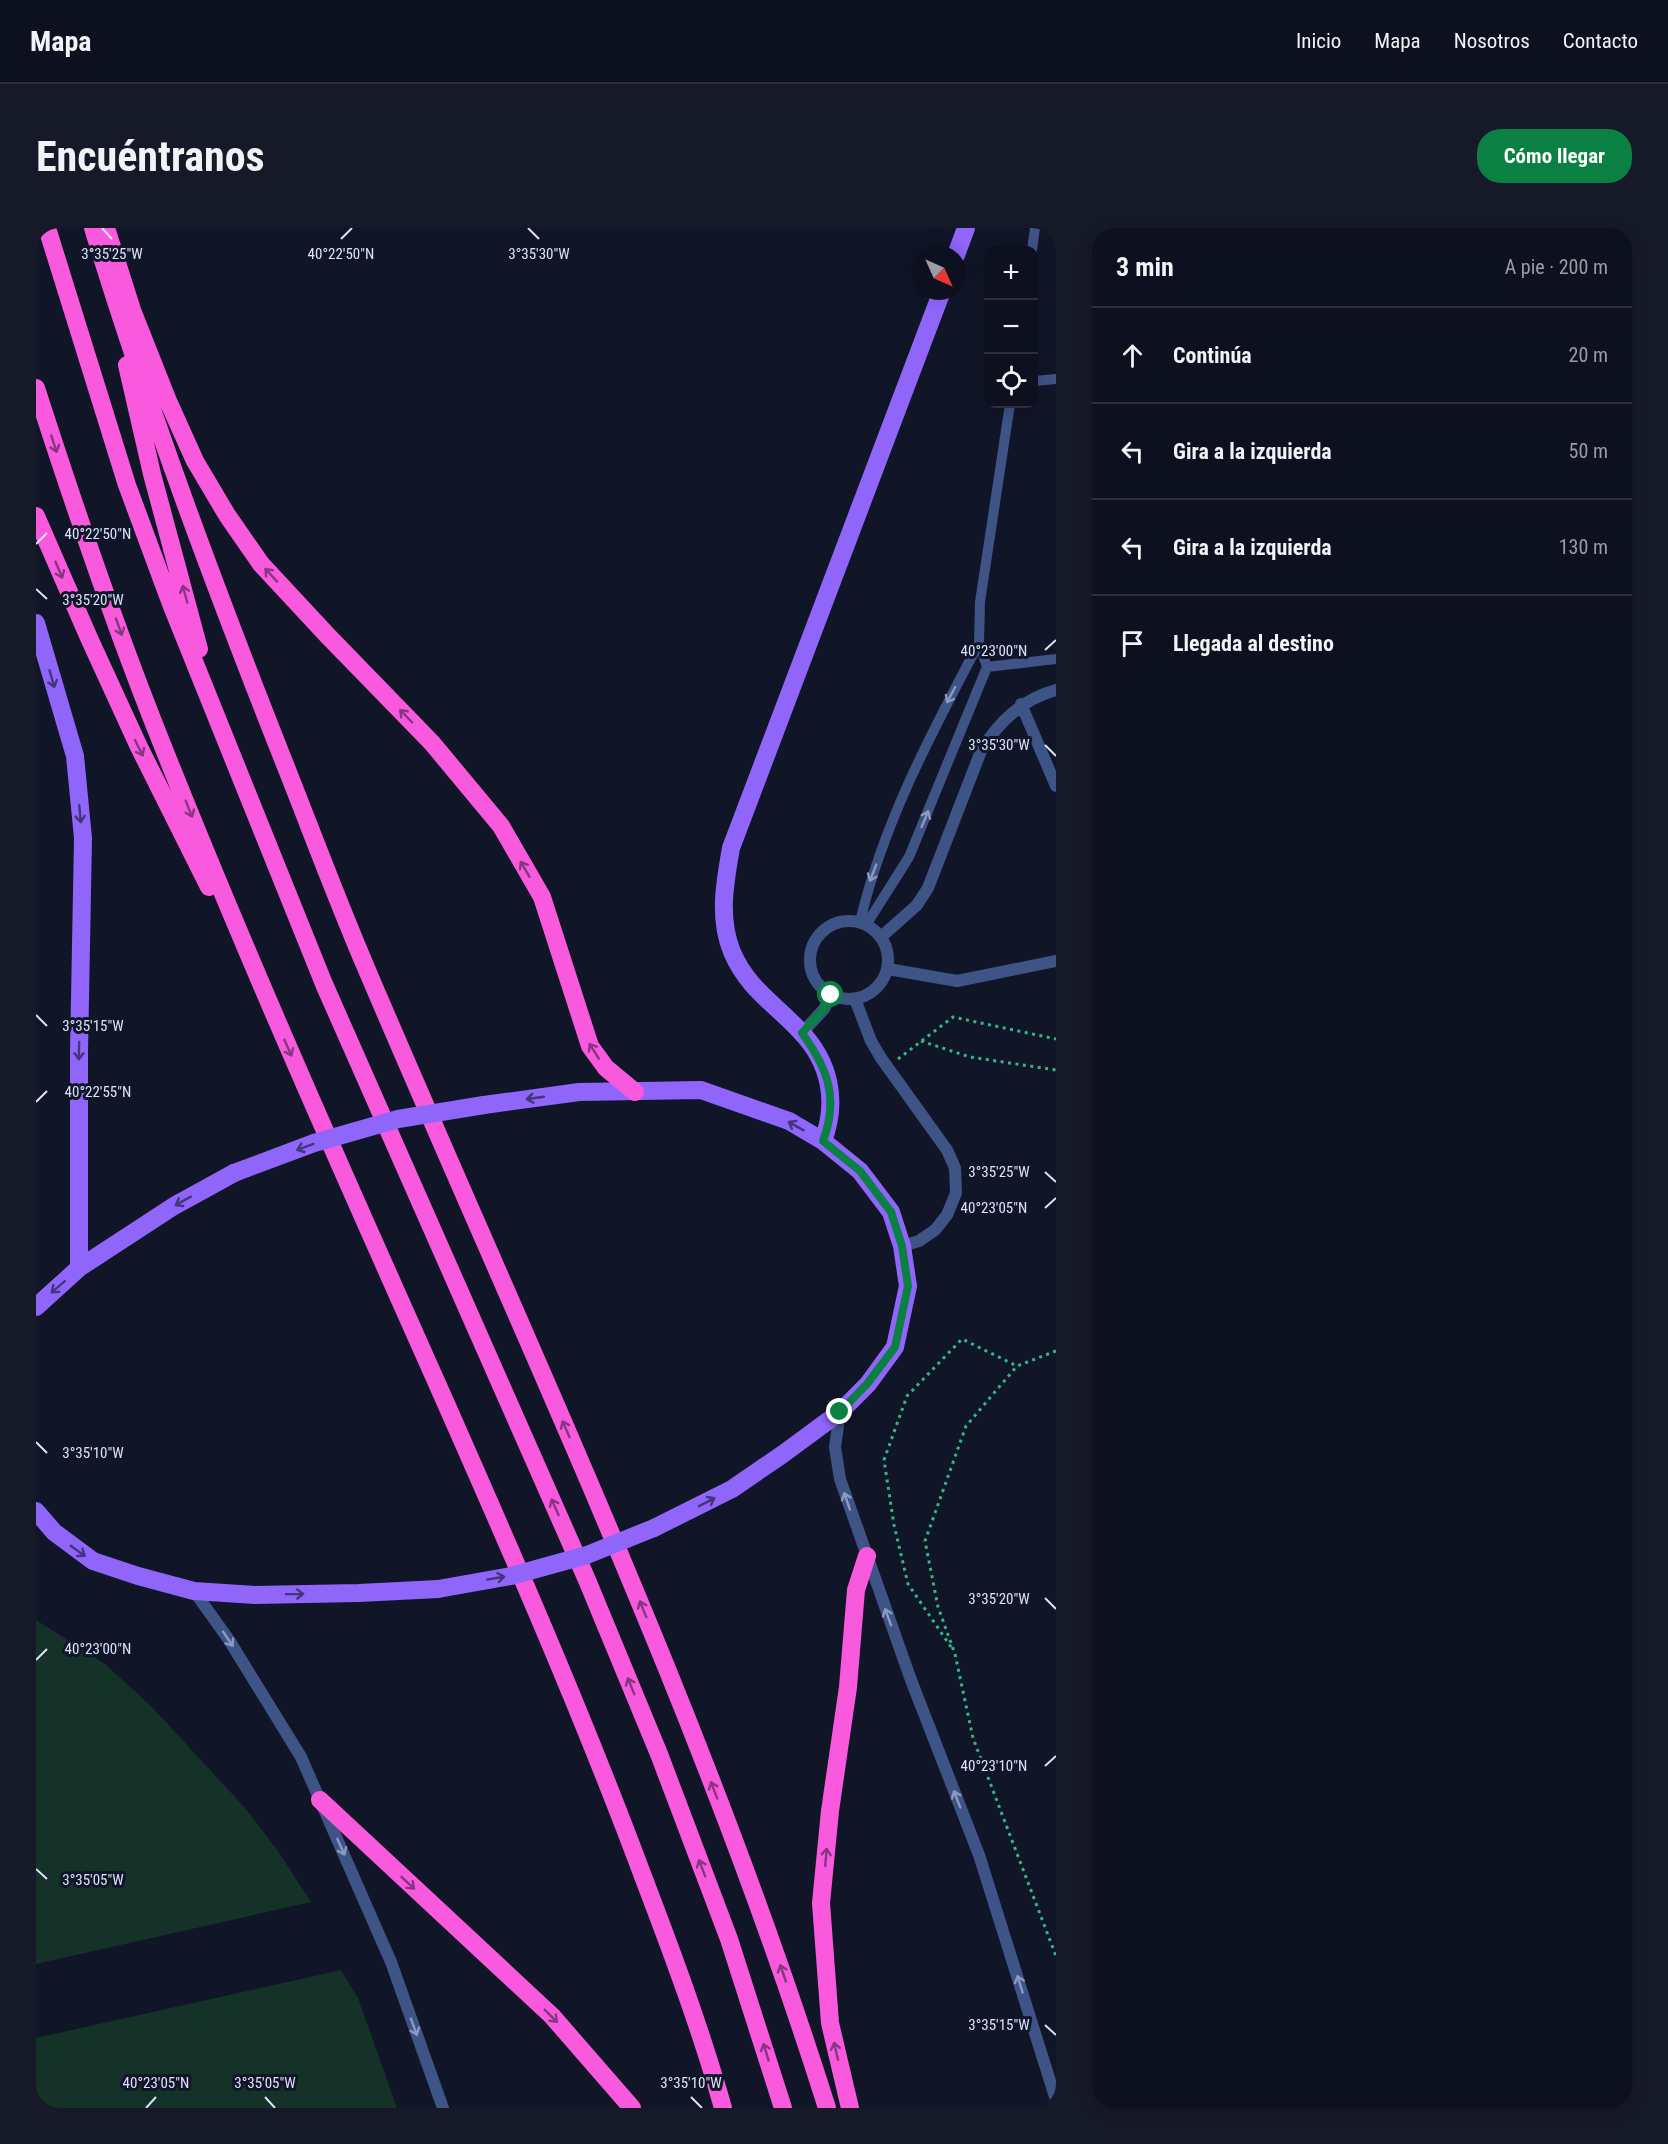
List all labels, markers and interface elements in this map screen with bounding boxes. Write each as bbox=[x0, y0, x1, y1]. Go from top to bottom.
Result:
text: Mapa bbox=[30, 25, 91, 58]
text: Inicio bbox=[1296, 29, 1341, 53]
text: Mapa bbox=[1374, 29, 1421, 53]
text: Nosotros bbox=[1454, 29, 1530, 53]
text: Contacto bbox=[1563, 29, 1638, 53]
button: Cómo llegar bbox=[1477, 129, 1632, 183]
text: Encuéntranos bbox=[36, 132, 265, 181]
text: 3°35'25"W bbox=[81, 245, 143, 263]
text: 40°22'50"N bbox=[308, 245, 374, 263]
text: 3°35'30"W bbox=[508, 245, 570, 263]
north arrow bbox=[912, 246, 966, 300]
map controls bbox=[984, 246, 1038, 408]
button: + bbox=[984, 246, 1038, 300]
text: 3 min bbox=[1116, 252, 1174, 282]
text: A pie · 200 m bbox=[1505, 255, 1608, 279]
button: − bbox=[984, 300, 1038, 354]
icon: ahead bbox=[1116, 339, 1149, 372]
text: Continúa bbox=[1173, 343, 1252, 368]
text: 20 m bbox=[1569, 343, 1608, 367]
button: locate bbox=[984, 354, 1038, 408]
one-way arrow bbox=[49, 434, 60, 453]
icon: left bbox=[1116, 435, 1149, 468]
text: Gira a la izquierda bbox=[1173, 439, 1332, 464]
text: 50 m bbox=[1569, 439, 1608, 463]
text: 40°22'50"N bbox=[65, 525, 131, 543]
icon: left bbox=[1116, 531, 1149, 564]
text: Gira a la izquierda bbox=[1173, 535, 1332, 560]
text: 130 m bbox=[1559, 535, 1608, 559]
one-way arrow bbox=[54, 560, 65, 578]
one-way arrow bbox=[264, 568, 278, 583]
one-way arrow bbox=[179, 585, 191, 604]
text: 3°35'20"W bbox=[62, 591, 124, 609]
one-way arrow bbox=[114, 618, 125, 636]
icon: arrive bbox=[1116, 627, 1149, 660]
text: Llegada al destino bbox=[1173, 631, 1334, 656]
text: 40°23'00"N bbox=[961, 642, 1027, 660]
one-way arrow bbox=[47, 669, 59, 688]
one-way arrow bbox=[945, 685, 957, 703]
one-way arrow bbox=[398, 708, 413, 723]
text: 3°35'30"W bbox=[968, 736, 1030, 754]
one-way arrow bbox=[133, 738, 145, 756]
one-way arrow bbox=[184, 800, 195, 818]
one-way arrow bbox=[75, 804, 86, 824]
one-way arrow bbox=[920, 810, 931, 828]
one-way arrow bbox=[519, 861, 531, 878]
one-way arrow bbox=[867, 863, 878, 882]
route start bbox=[817, 981, 843, 1007]
text: 3°35'15"W bbox=[62, 1017, 124, 1035]
one-way arrow bbox=[283, 1038, 294, 1056]
one-way arrow bbox=[74, 1041, 85, 1061]
one-way arrow bbox=[588, 1043, 600, 1060]
text: 40°22'55"N bbox=[65, 1083, 131, 1101]
one-way arrow bbox=[525, 1093, 545, 1104]
one-way arrow bbox=[788, 1120, 806, 1131]
one-way arrow bbox=[296, 1142, 314, 1153]
text: 3°35'25"W bbox=[968, 1163, 1030, 1181]
one-way arrow bbox=[175, 1195, 192, 1207]
text: 40°23'05"N bbox=[961, 1199, 1027, 1217]
one-way arrow bbox=[50, 1281, 66, 1294]
route end bbox=[826, 1398, 852, 1424]
one-way arrow bbox=[560, 1421, 571, 1439]
text: 3°35'10"W bbox=[62, 1444, 124, 1462]
one-way arrow bbox=[841, 1492, 852, 1511]
one-way arrow bbox=[697, 1495, 715, 1507]
one-way arrow bbox=[549, 1498, 560, 1516]
one-way arrow bbox=[70, 1544, 86, 1557]
one-way arrow bbox=[486, 1572, 505, 1583]
one-way arrow bbox=[284, 1588, 304, 1600]
text: 3°35'20"W bbox=[968, 1590, 1030, 1608]
one-way arrow bbox=[637, 1600, 648, 1618]
one-way arrow bbox=[882, 1608, 893, 1626]
one-way arrow bbox=[222, 1630, 234, 1647]
text: 40°23'00"N bbox=[65, 1640, 131, 1658]
one-way arrow bbox=[625, 1677, 636, 1696]
text: 40°23'10"N bbox=[961, 1757, 1027, 1775]
one-way arrow bbox=[708, 1781, 719, 1800]
one-way arrow bbox=[951, 1790, 962, 1809]
one-way arrow bbox=[335, 1837, 347, 1855]
one-way arrow bbox=[821, 1848, 832, 1868]
one-way arrow bbox=[696, 1859, 707, 1878]
text: 3°35'05"W bbox=[62, 1871, 124, 1889]
one-way arrow bbox=[401, 1876, 416, 1890]
one-way arrow bbox=[776, 1964, 787, 1983]
one-way arrow bbox=[1014, 1975, 1025, 1994]
one-way arrow bbox=[544, 2009, 558, 2024]
text: 3°35'15"W bbox=[968, 2016, 1030, 2034]
one-way arrow bbox=[410, 2017, 421, 2036]
one-way arrow bbox=[830, 2042, 842, 2061]
one-way arrow bbox=[760, 2043, 771, 2062]
text: 40°23'05"N bbox=[123, 2074, 189, 2092]
text: 3°35'05"W bbox=[234, 2074, 296, 2092]
text: 3°35'10"W bbox=[660, 2074, 722, 2092]

